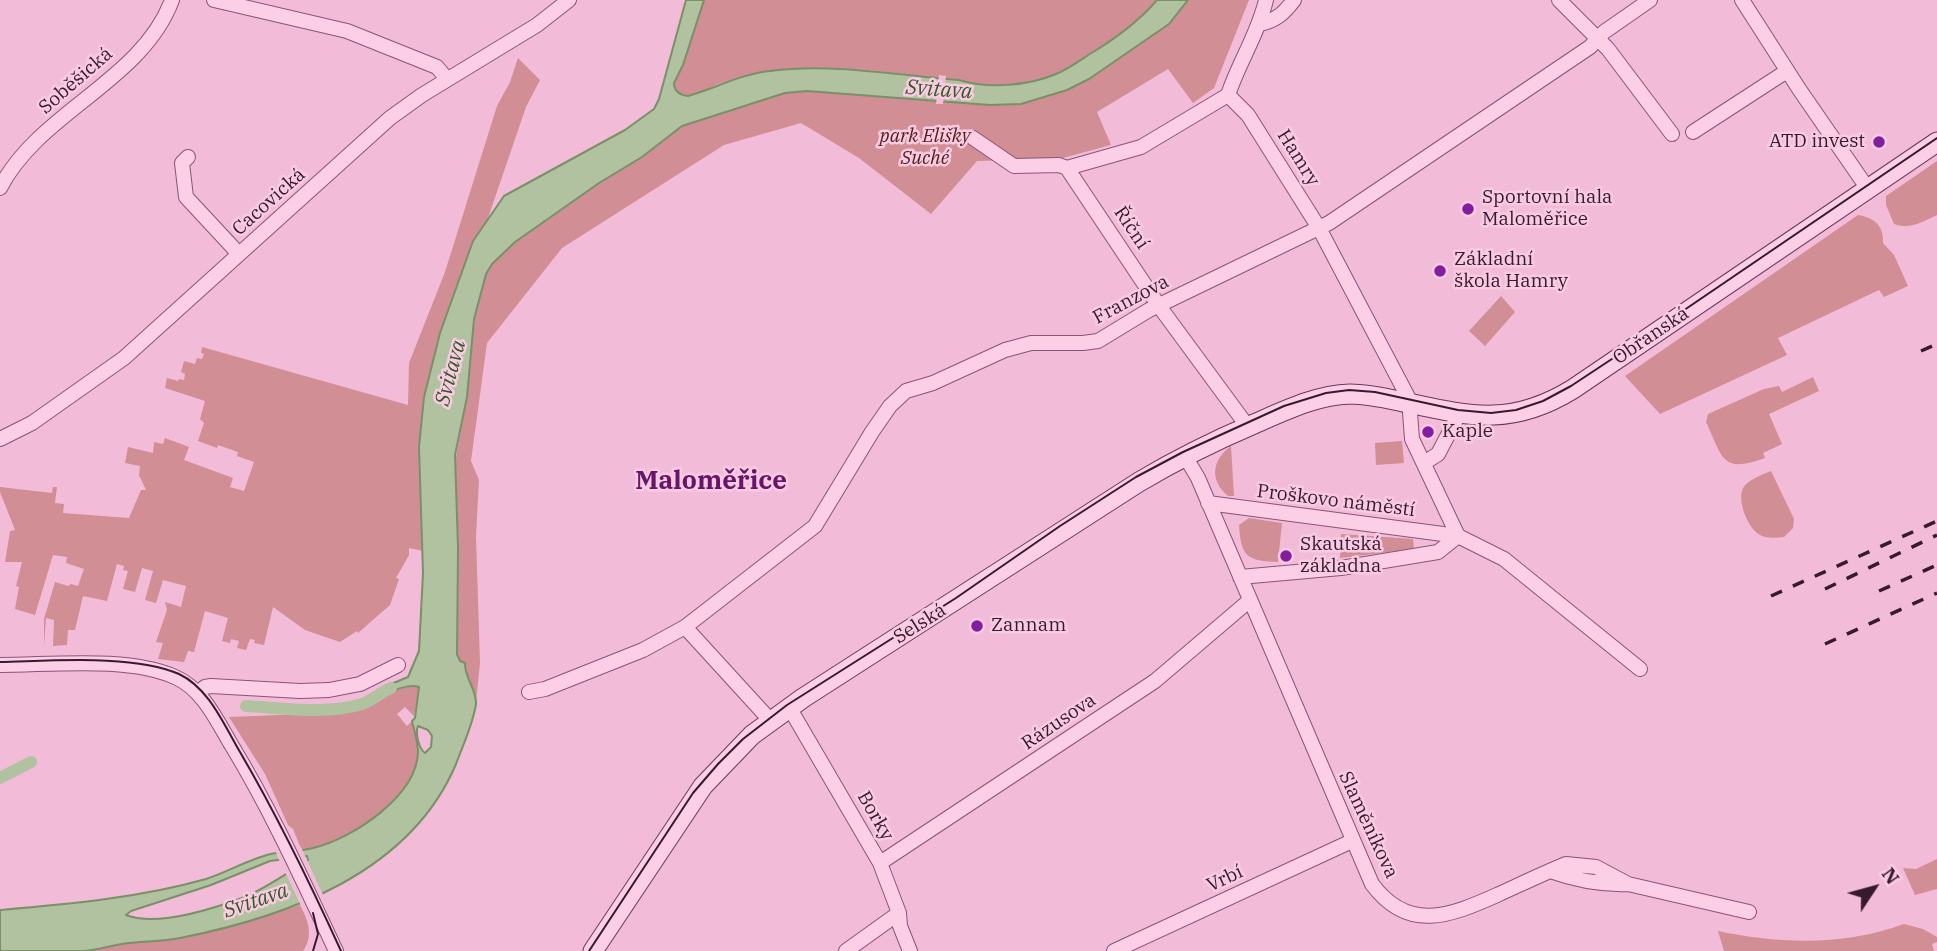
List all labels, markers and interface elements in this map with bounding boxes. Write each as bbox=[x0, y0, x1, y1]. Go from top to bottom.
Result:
street label: Soběšická bbox=[35, 43, 117, 119]
water label: Svitava bbox=[905, 75, 973, 105]
street label: Hamry bbox=[1272, 125, 1324, 191]
park label: park Elišky Suché bbox=[880, 126, 970, 170]
place label: ATD invest bbox=[1769, 131, 1865, 153]
marker: ATD invest bbox=[1871, 134, 1887, 150]
street label: Cacovická bbox=[228, 163, 310, 241]
place label: Sportovní hala Maloměřice bbox=[1482, 187, 1612, 231]
marker: Sportovní hala Maloměřice bbox=[1460, 201, 1476, 217]
street label: Říční bbox=[1108, 202, 1154, 254]
place label: Základní škola Hamry bbox=[1454, 249, 1568, 293]
marker: Základní škola Hamry bbox=[1432, 263, 1448, 279]
street label: Franzova bbox=[1089, 271, 1173, 329]
street label: Obřanská bbox=[1609, 302, 1693, 370]
water label: Svitava bbox=[430, 337, 472, 409]
place label: Kaple bbox=[1442, 421, 1493, 443]
marker: Kaple bbox=[1420, 424, 1436, 440]
district label: Maloměřice bbox=[635, 465, 787, 497]
street label: Proškovo náměstí bbox=[1256, 480, 1416, 522]
place label: Skautská základna bbox=[1300, 534, 1382, 578]
marker: Skautská základna bbox=[1278, 548, 1294, 564]
street label: Selská bbox=[889, 599, 951, 649]
place label: Zannam bbox=[991, 615, 1066, 637]
marker: Zannam bbox=[969, 618, 985, 634]
street label: Rázusova bbox=[1018, 689, 1100, 755]
street label: Slaměníkova bbox=[1333, 768, 1403, 882]
street label: Borky bbox=[852, 787, 898, 845]
north arrow bbox=[1839, 853, 1909, 923]
street label: Vrbí bbox=[1203, 861, 1247, 897]
text: N bbox=[1877, 863, 1905, 889]
water label: Svitava bbox=[220, 878, 292, 924]

